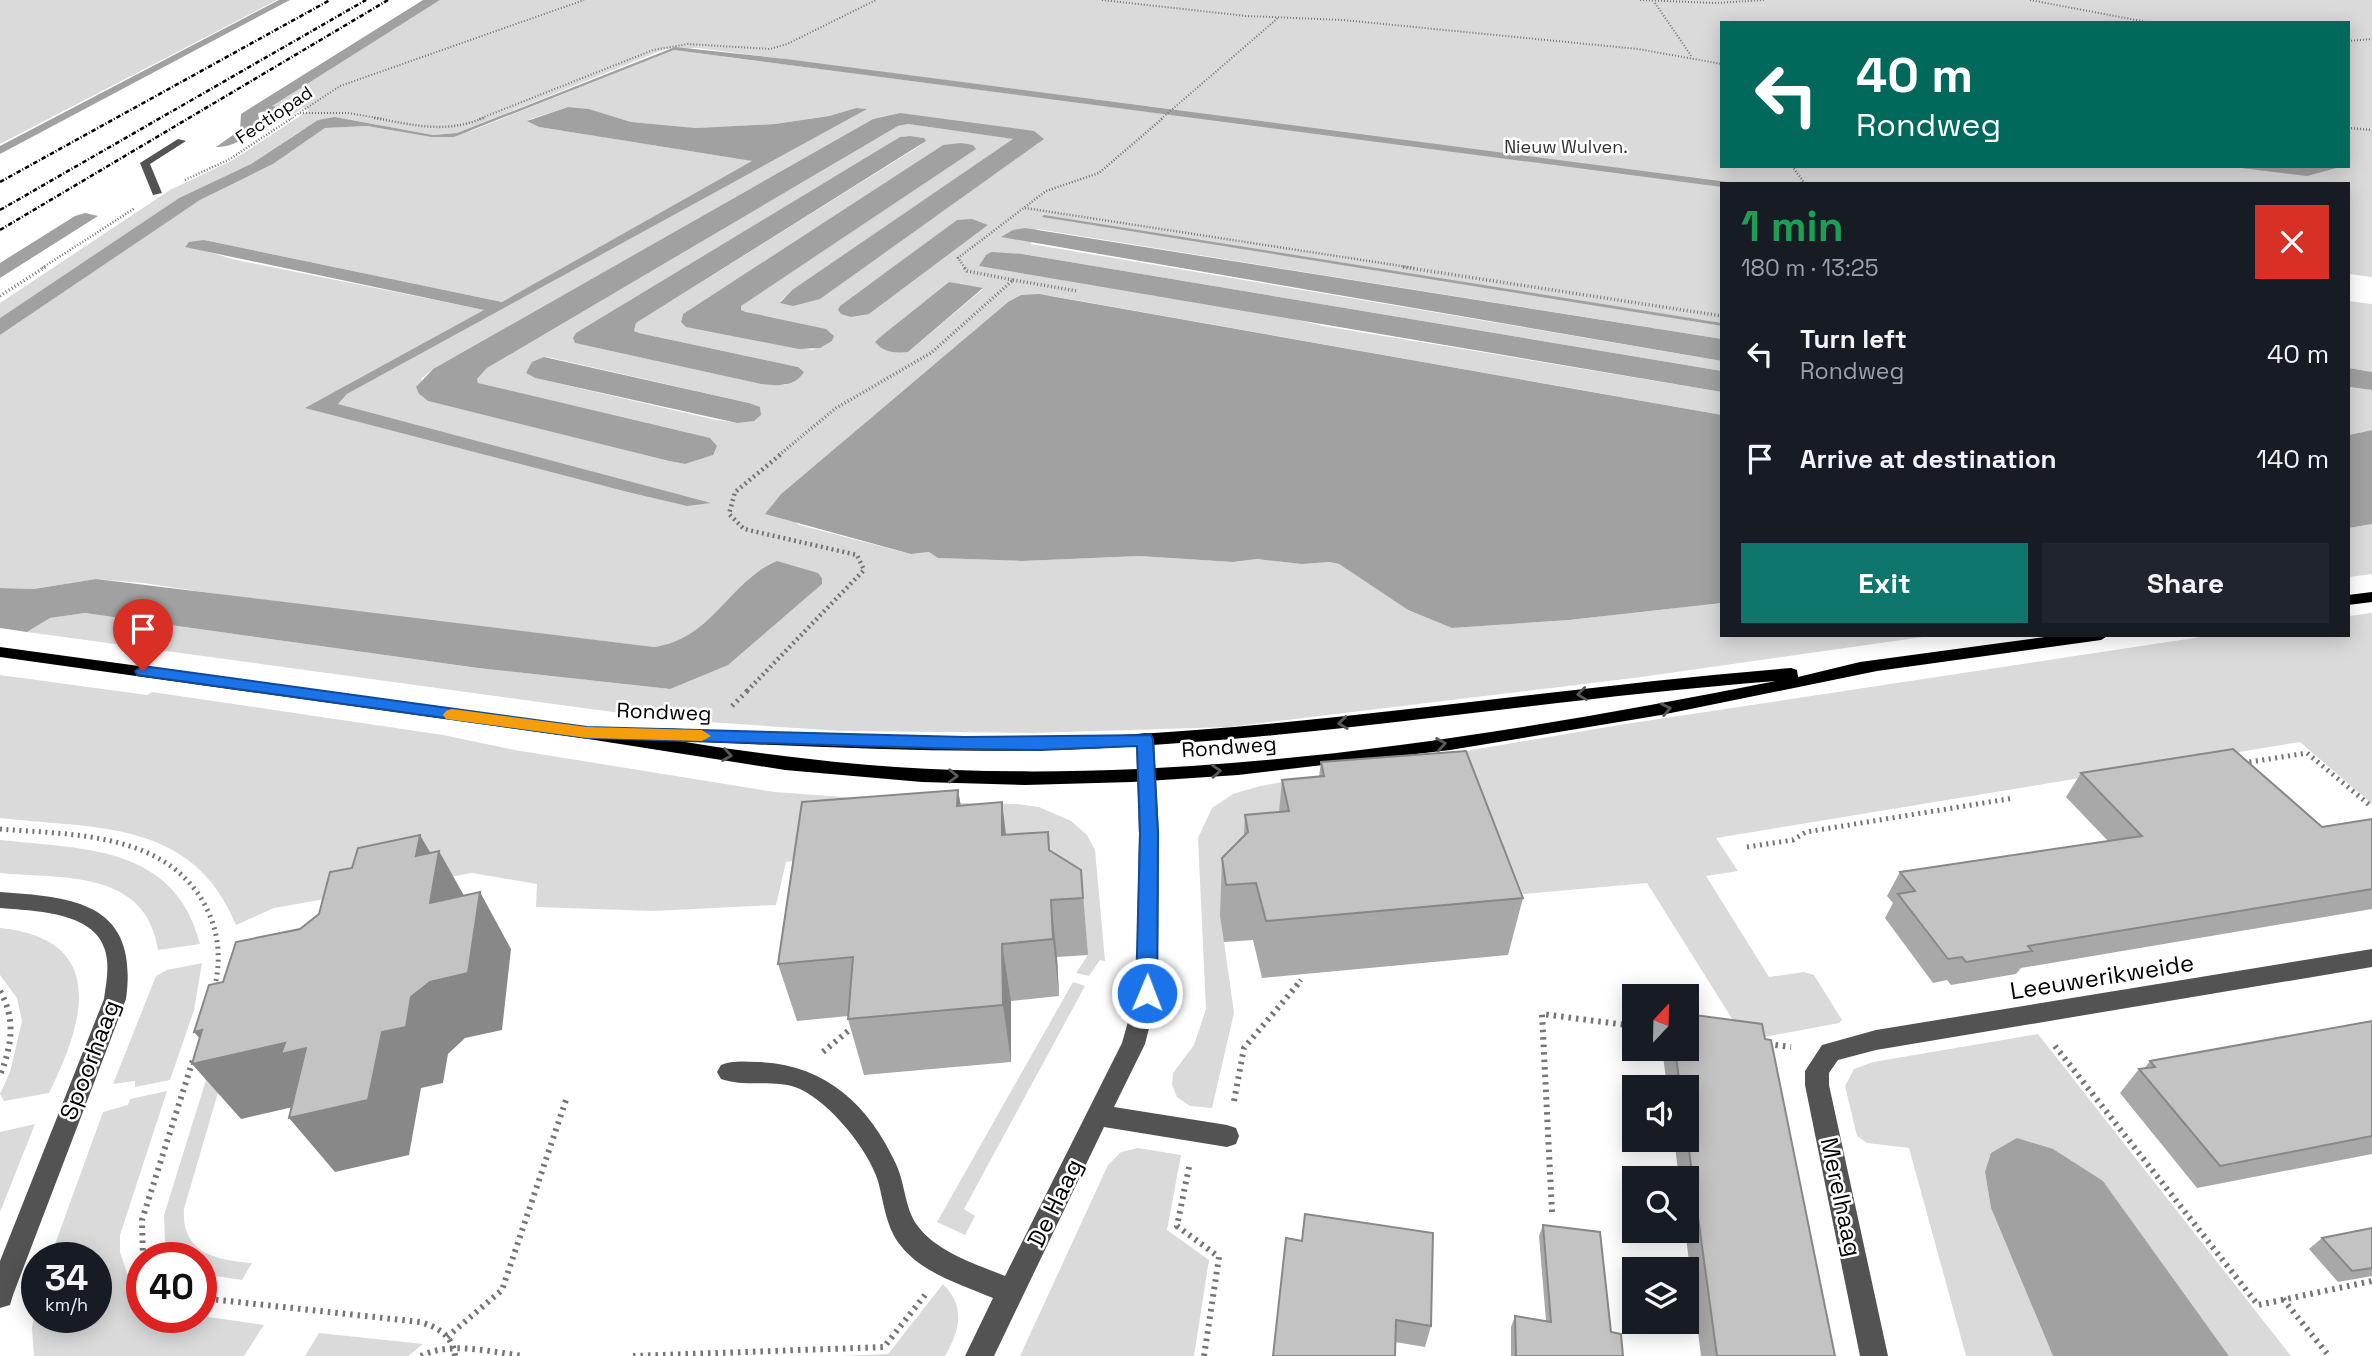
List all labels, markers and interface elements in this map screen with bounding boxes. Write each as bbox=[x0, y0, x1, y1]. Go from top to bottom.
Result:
text: 40 m bbox=[1856, 44, 1973, 106]
icon: left bbox=[1741, 49, 1832, 140]
street label: Fectiopad bbox=[231, 81, 317, 149]
text: Rondweg bbox=[1856, 105, 2001, 145]
park label: Nieuw Wulven. bbox=[1504, 135, 1628, 158]
text: 1 min bbox=[1741, 200, 1844, 253]
button: close bbox=[2255, 205, 2329, 279]
text: 180 m · 13:25 bbox=[1741, 253, 1878, 283]
text: Turn left bbox=[1800, 322, 1907, 356]
icon: left bbox=[1741, 335, 1779, 373]
text: 40 m bbox=[2267, 337, 2329, 371]
text: Rondweg bbox=[1800, 356, 1904, 386]
icon: arrive bbox=[1741, 440, 1779, 478]
text: Arrive at destination bbox=[1800, 442, 2057, 476]
text: 140 m bbox=[2256, 442, 2329, 476]
button: Exit bbox=[1741, 543, 2028, 623]
button: Share bbox=[2042, 543, 2329, 623]
pin bbox=[113, 599, 173, 671]
icon: arrive bbox=[124, 610, 162, 648]
one-way arrow bbox=[1576, 686, 1588, 701]
street label: Rondweg bbox=[616, 696, 712, 727]
one-way arrow bbox=[1660, 702, 1672, 717]
one-way arrow bbox=[1337, 715, 1348, 730]
street label: Rondweg bbox=[1181, 730, 1277, 763]
one-way arrow bbox=[1436, 737, 1447, 752]
one-way arrow bbox=[721, 747, 733, 762]
one-way arrow bbox=[1210, 764, 1221, 779]
one-way arrow bbox=[948, 769, 959, 784]
street label: Leeuwerikweide bbox=[2008, 947, 2196, 1006]
position arrow bbox=[1110, 956, 1184, 1030]
north arrow bbox=[1622, 984, 1699, 1060]
map controls bbox=[1622, 984, 1699, 1334]
street label: Spoorhaag bbox=[52, 995, 127, 1124]
button: sound bbox=[1622, 1075, 1699, 1152]
street label: Merelhaag bbox=[1814, 1134, 1869, 1259]
street label: De Haag bbox=[1020, 1153, 1089, 1252]
button: search bbox=[1622, 1166, 1699, 1243]
speed limit sign: 40 bbox=[126, 1242, 217, 1333]
text: 34 bbox=[45, 1256, 88, 1300]
button: layers bbox=[1622, 1257, 1699, 1334]
text: km/h bbox=[45, 1293, 88, 1316]

